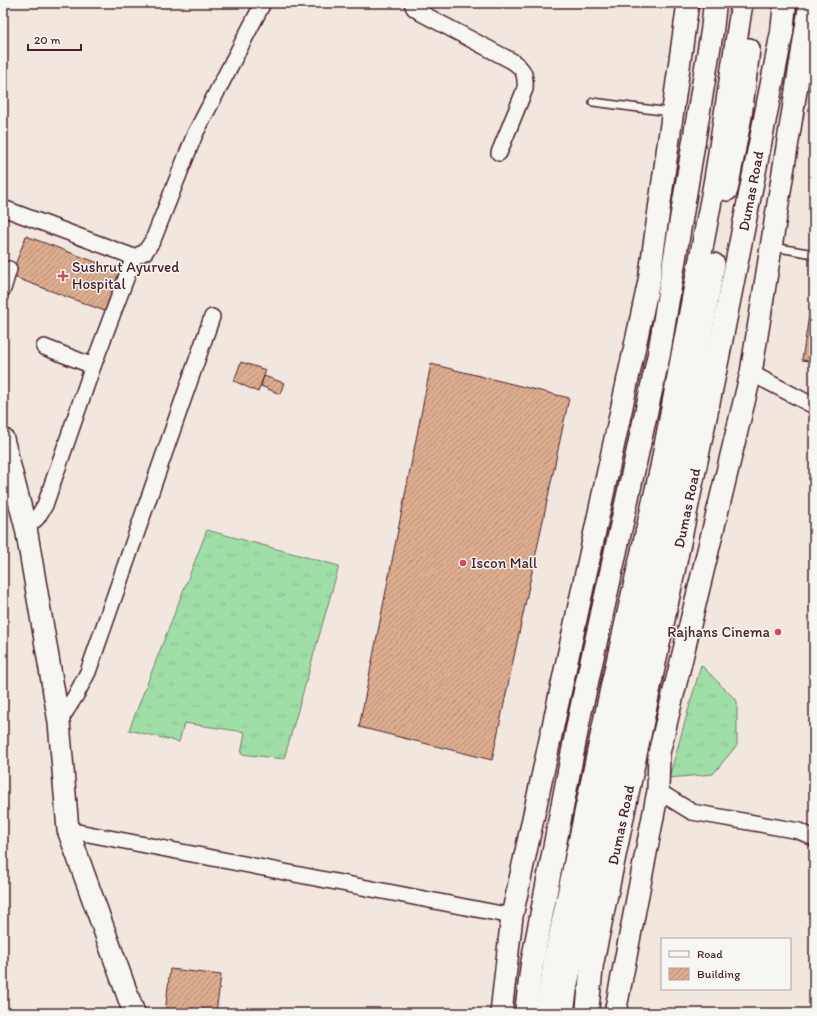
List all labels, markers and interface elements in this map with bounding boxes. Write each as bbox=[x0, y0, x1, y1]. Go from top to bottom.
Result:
scale bar bbox=[28, 26, 81, 52]
text: 20 m bbox=[34, 33, 61, 47]
street label: Dumas Road bbox=[734, 149, 768, 233]
place label: Sushrut Ayurved Hospital bbox=[72, 258, 179, 293]
marker: Sushrut Ayurved Hospital bbox=[57, 270, 69, 282]
street label: Dumas Road bbox=[670, 466, 704, 550]
place label: Iscon Mall bbox=[471, 554, 538, 572]
marker: Iscon Mall bbox=[458, 558, 468, 568]
place label: Rajhans Cinema bbox=[667, 623, 771, 641]
marker: Rajhans Cinema bbox=[773, 627, 783, 637]
street label: Dumas Road bbox=[604, 783, 638, 867]
legend bbox=[661, 938, 791, 990]
text: Road bbox=[697, 947, 723, 961]
text: Building bbox=[697, 967, 741, 981]

